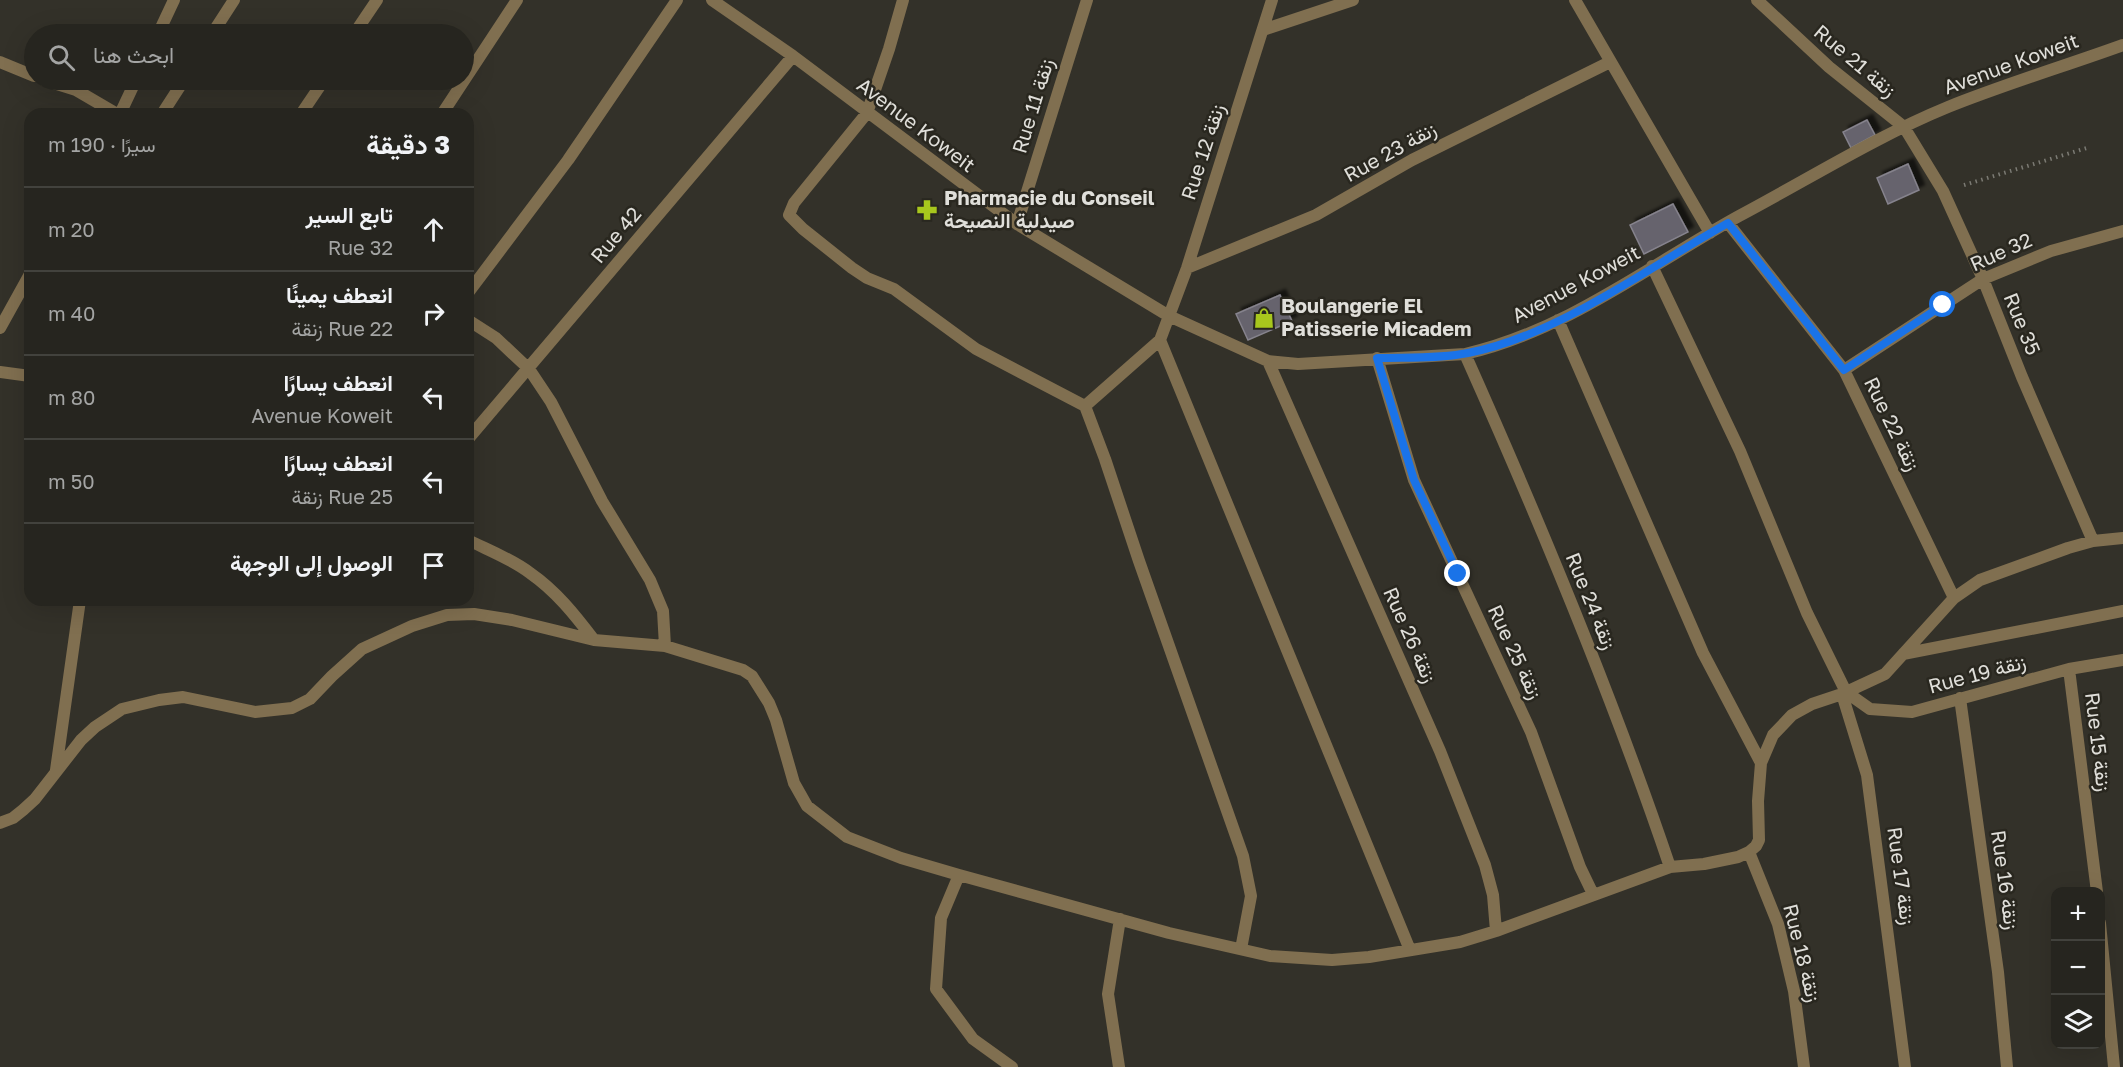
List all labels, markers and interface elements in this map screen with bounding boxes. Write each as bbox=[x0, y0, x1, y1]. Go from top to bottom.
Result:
street label: Rue 21 زنقة bbox=[1808, 19, 1902, 103]
search box bbox=[24, 24, 474, 90]
street label: Avenue Koweit bbox=[1940, 28, 2081, 99]
icon: search bbox=[45, 41, 78, 74]
text: ابحث هنا bbox=[93, 41, 174, 68]
street label: Rue 11 زنقة bbox=[1006, 55, 1060, 157]
street label: Avenue Koweit bbox=[853, 72, 980, 176]
street label: Rue 12 زنقة bbox=[1175, 101, 1231, 203]
street label: Rue 23 زنقة bbox=[1339, 116, 1441, 188]
text: 3 دقيقة bbox=[366, 129, 450, 160]
text: سيرًا · 190 m bbox=[48, 132, 156, 156]
place label: Pharmacie du Conseil صيدلية النصيحة bbox=[944, 185, 1155, 233]
pharmacy icon: Pharmacie du Conseil صيدلية النصيحة bbox=[915, 198, 939, 222]
text: تابع السير bbox=[305, 201, 393, 228]
street label: Rue 42 bbox=[585, 201, 646, 267]
icon: ahead bbox=[417, 213, 450, 246]
text: 20 m bbox=[48, 217, 95, 241]
street label: Rue 32 bbox=[1966, 227, 2035, 275]
text: Rue 32 bbox=[328, 235, 393, 259]
street label: Avenue Koweit bbox=[1507, 239, 1644, 327]
text: انعطف يمينًا bbox=[286, 281, 393, 308]
street label: Rue 35 bbox=[2000, 289, 2046, 358]
route start bbox=[1929, 291, 1955, 317]
place label: Boulangerie El Patisserie Micadem bbox=[1281, 293, 1471, 340]
icon: right bbox=[417, 297, 450, 330]
text: 40 m bbox=[48, 301, 95, 325]
shop icon: Boulangerie El Patisserie Micadem bbox=[1252, 306, 1276, 330]
text: Rue 22 زنقة bbox=[291, 316, 393, 340]
text: انعطف يسارًا bbox=[283, 369, 393, 396]
street label: Rue 22 زنقة bbox=[1858, 373, 1926, 475]
icon: left bbox=[417, 381, 450, 414]
text: 80 m bbox=[48, 385, 95, 409]
text: Avenue Koweit bbox=[251, 403, 393, 427]
text: انعطف يسارًا bbox=[283, 449, 393, 476]
icon: left bbox=[417, 465, 450, 498]
text: 50 m bbox=[48, 469, 95, 493]
text: Rue 25 زنقة bbox=[291, 484, 393, 508]
text: الوصول إلى الوجهة bbox=[230, 549, 393, 576]
icon: arrive bbox=[417, 549, 450, 582]
street label: Rue 24 زنقة bbox=[1560, 549, 1622, 653]
route end bbox=[1444, 560, 1470, 586]
street label: Rue 26 زنقة bbox=[1377, 583, 1443, 687]
street label: Rue 25 زنقة bbox=[1482, 600, 1548, 704]
street label: Rue 19 زنقة bbox=[1925, 648, 2029, 700]
street label: Rue 15 زنقة bbox=[2079, 691, 2117, 793]
street label: Rue 17 زنقة bbox=[1881, 825, 1921, 927]
street label: Rue 16 زنقة bbox=[1985, 829, 2025, 931]
map controls bbox=[2051, 887, 2105, 1049]
button: + bbox=[2051, 887, 2105, 941]
street label: Rue 18 زنقة bbox=[1777, 901, 1827, 1005]
button: − bbox=[2051, 941, 2105, 995]
button: layers bbox=[2051, 995, 2105, 1049]

